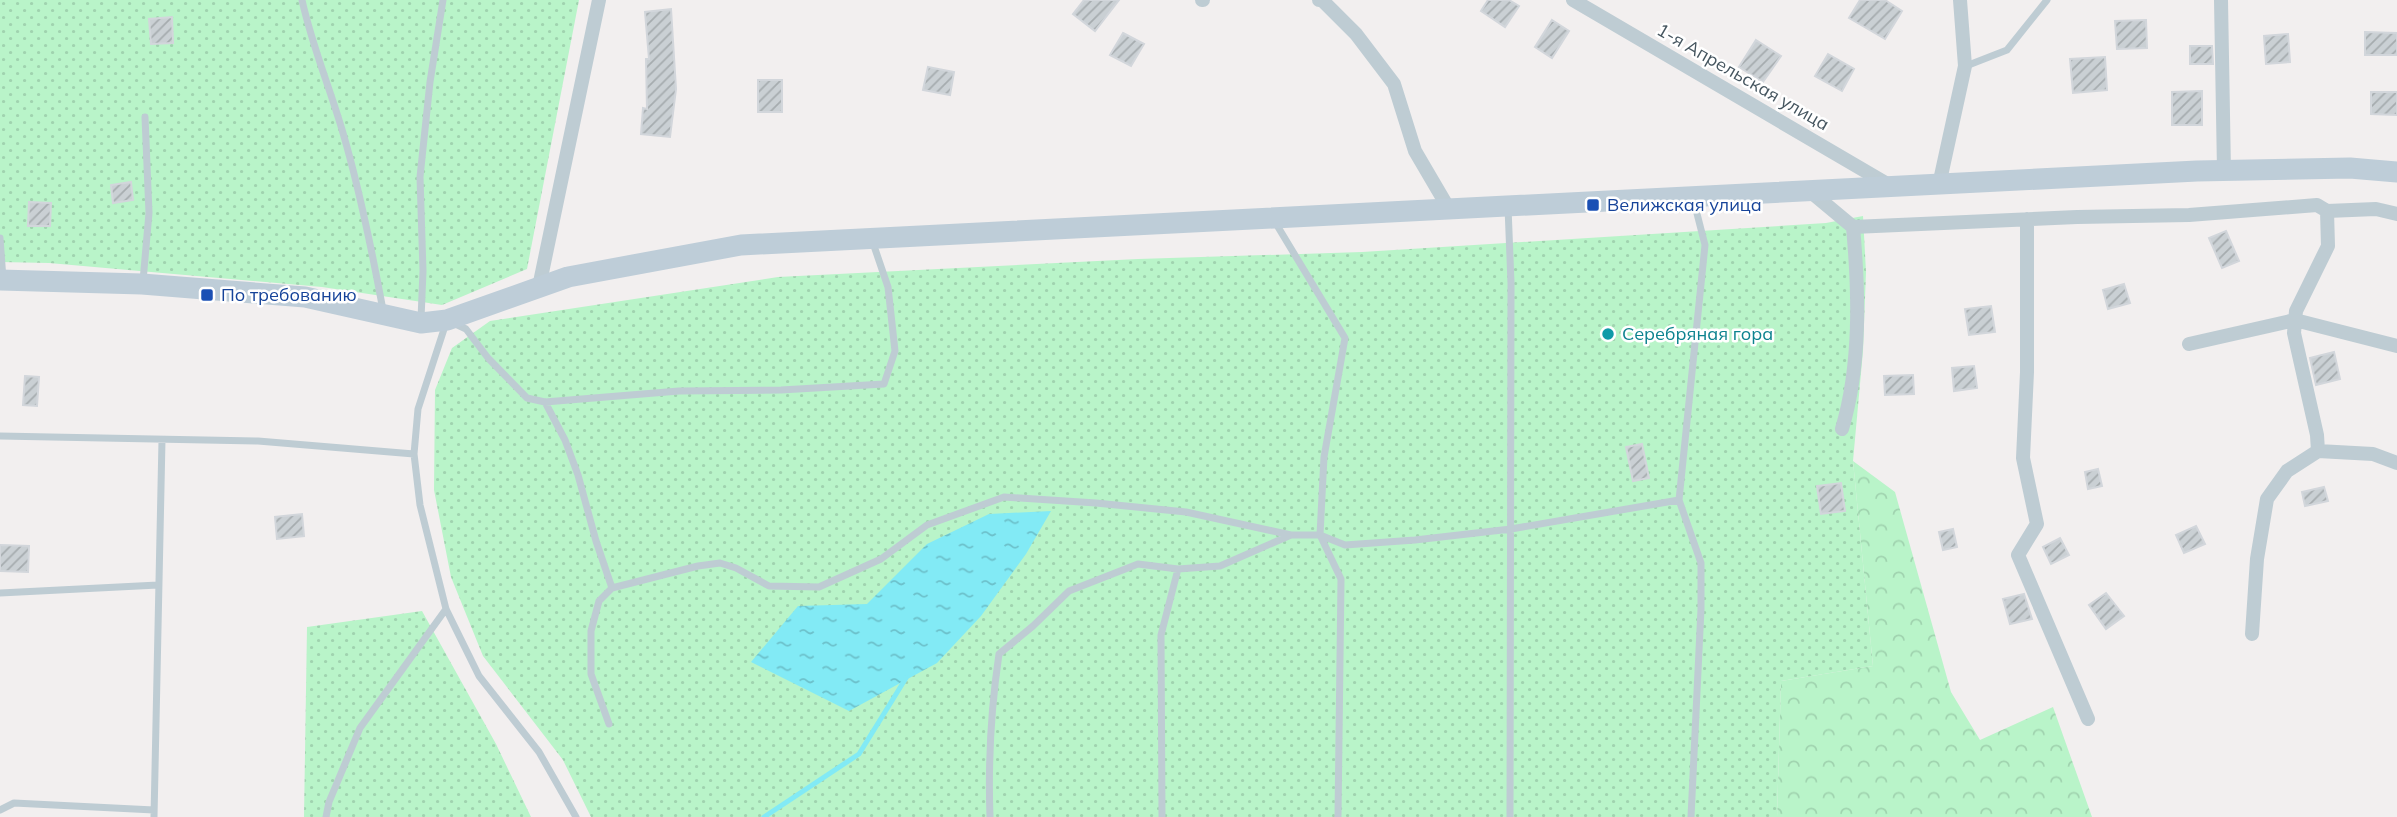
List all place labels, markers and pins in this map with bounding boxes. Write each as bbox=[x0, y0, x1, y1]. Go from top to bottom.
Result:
place label: Велижская улица bbox=[1607, 193, 1762, 216]
marker: Велижская улица bbox=[1585, 197, 1601, 213]
place label: По требованию bbox=[221, 283, 357, 306]
marker: По требованию bbox=[199, 287, 215, 303]
place label: Серебряная гора bbox=[1622, 322, 1773, 345]
marker: Серебряная гора bbox=[1600, 326, 1616, 342]

